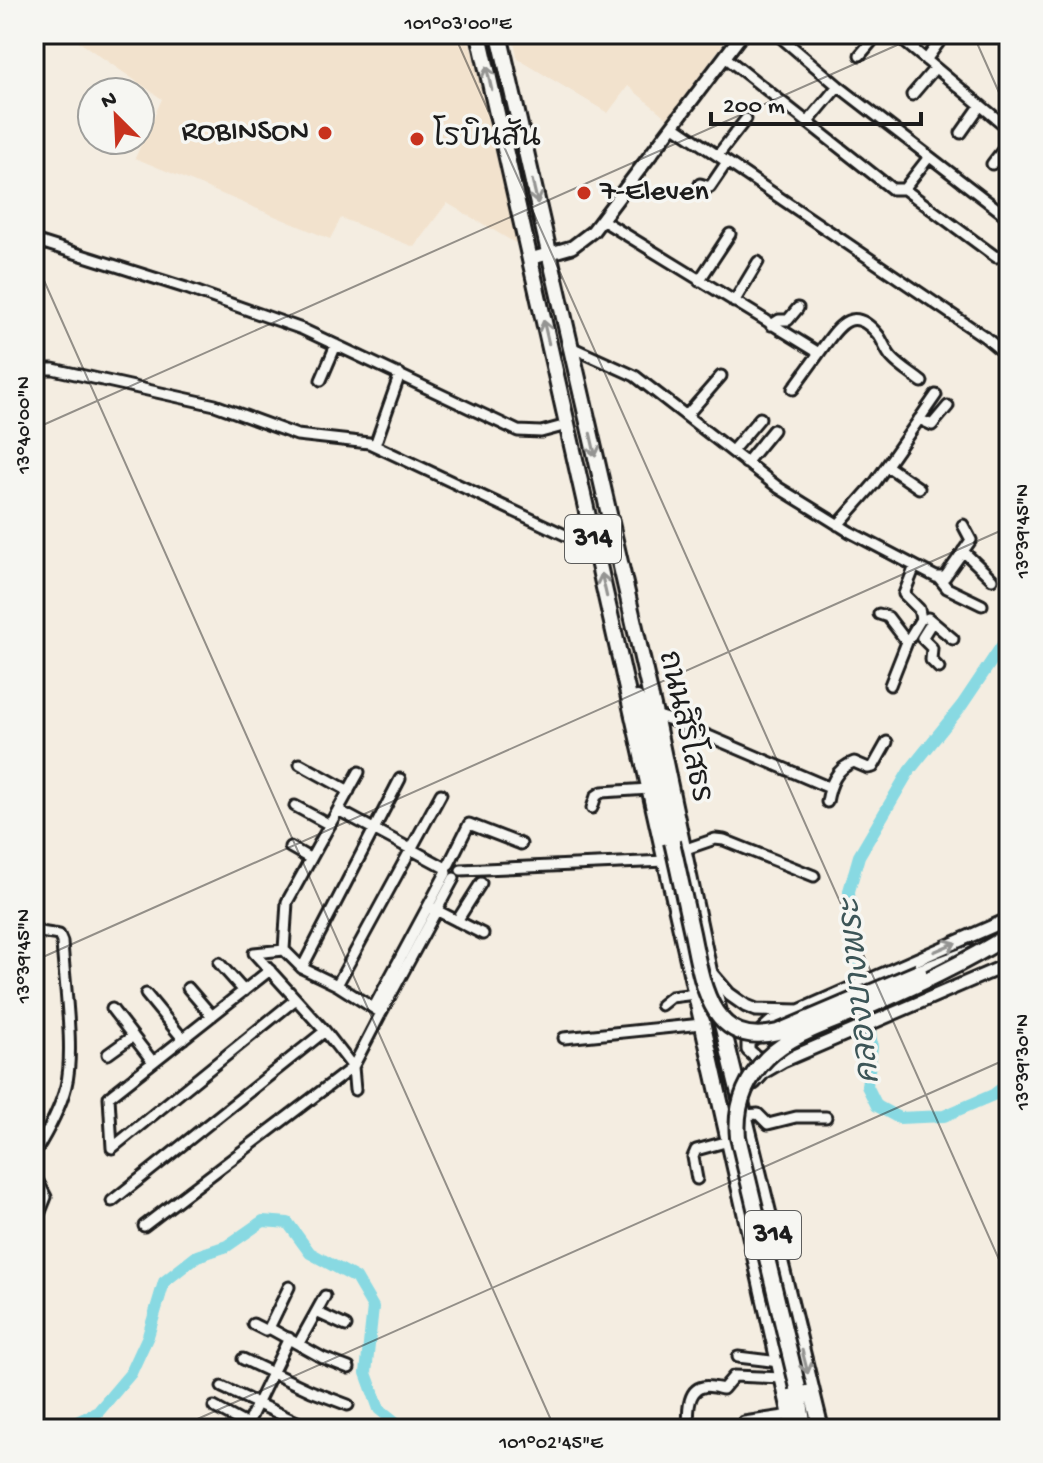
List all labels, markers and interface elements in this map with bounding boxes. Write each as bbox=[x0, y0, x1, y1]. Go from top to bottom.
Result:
text: 101°03'00"E bbox=[404, 14, 513, 37]
one-way arrow bbox=[481, 66, 496, 92]
north arrow bbox=[76, 76, 156, 156]
scale bar bbox=[711, 76, 921, 126]
text: N bbox=[98, 87, 121, 116]
text: 200 m bbox=[723, 93, 785, 122]
place label: โรบินสัน bbox=[433, 115, 541, 157]
place label: ROBINSON bbox=[182, 116, 309, 151]
marker: ROBINSON bbox=[316, 124, 334, 142]
marker: โรบินสัน bbox=[408, 130, 426, 148]
place label: 7-Eleven bbox=[599, 176, 709, 211]
one-way arrow bbox=[529, 179, 544, 204]
marker: 7-Eleven bbox=[575, 184, 593, 202]
one-way arrow bbox=[538, 319, 553, 345]
text: 13°40'00"N bbox=[14, 376, 37, 475]
one-way arrow bbox=[586, 432, 601, 458]
text: 13°39'45"N bbox=[1013, 484, 1036, 579]
road number: 314 bbox=[565, 515, 621, 563]
one-way arrow bbox=[595, 573, 610, 599]
street label: ถนนสิริโสธร bbox=[649, 646, 724, 806]
water label: คลองบางพระ bbox=[833, 894, 891, 1085]
text: 13°39'45"N bbox=[14, 909, 37, 1004]
one-way arrow bbox=[932, 939, 957, 954]
text: 13°39'30"N bbox=[1013, 1014, 1036, 1111]
road number: 314 bbox=[745, 1211, 801, 1259]
one-way arrow bbox=[798, 1349, 813, 1374]
text: 101°02'45"E bbox=[498, 1433, 604, 1456]

